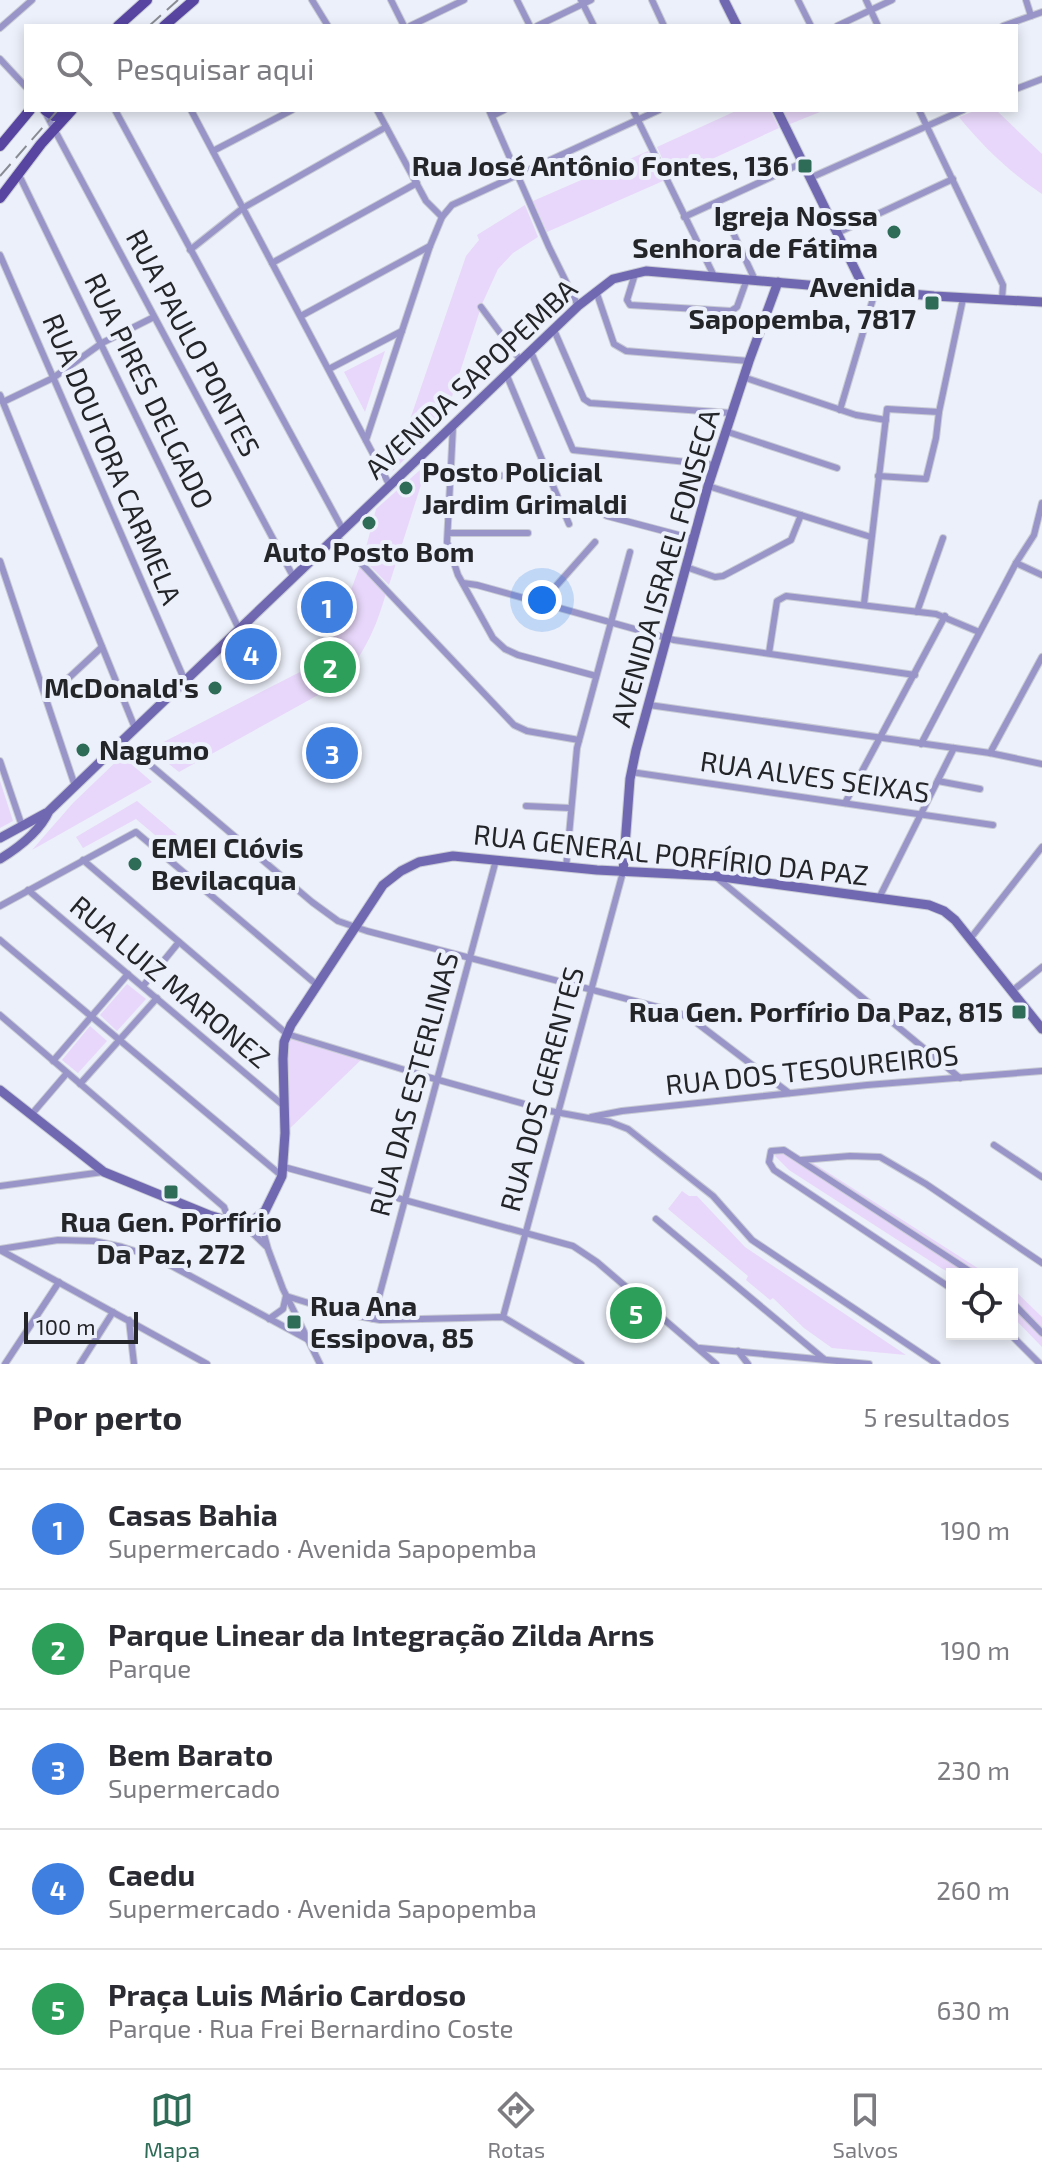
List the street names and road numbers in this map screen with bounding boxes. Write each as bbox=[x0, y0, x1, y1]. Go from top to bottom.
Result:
street label: RUA PAULO PONTES bbox=[120, 223, 268, 462]
street label: RUA PIRES DELGADO bbox=[78, 267, 222, 514]
street label: AVENIDA SAPOPEMBA bbox=[357, 271, 584, 485]
street label: RUA DOUTORA CARMELA bbox=[36, 308, 190, 610]
street label: AVENIDA ISRAEL FONSECA bbox=[602, 404, 726, 731]
street label: RUA ALVES SEIXAS bbox=[698, 743, 932, 809]
street label: RUA GENERAL PORFÍRIO DA PAZ bbox=[472, 816, 870, 892]
street label: RUA LUIZ MARONEZ bbox=[64, 888, 277, 1075]
street label: RUA DAS ESTERLINAS bbox=[361, 948, 465, 1219]
street label: RUA DOS GERENTES bbox=[492, 963, 590, 1215]
street label: RUA DOS TESOUREIROS bbox=[664, 1037, 960, 1101]

